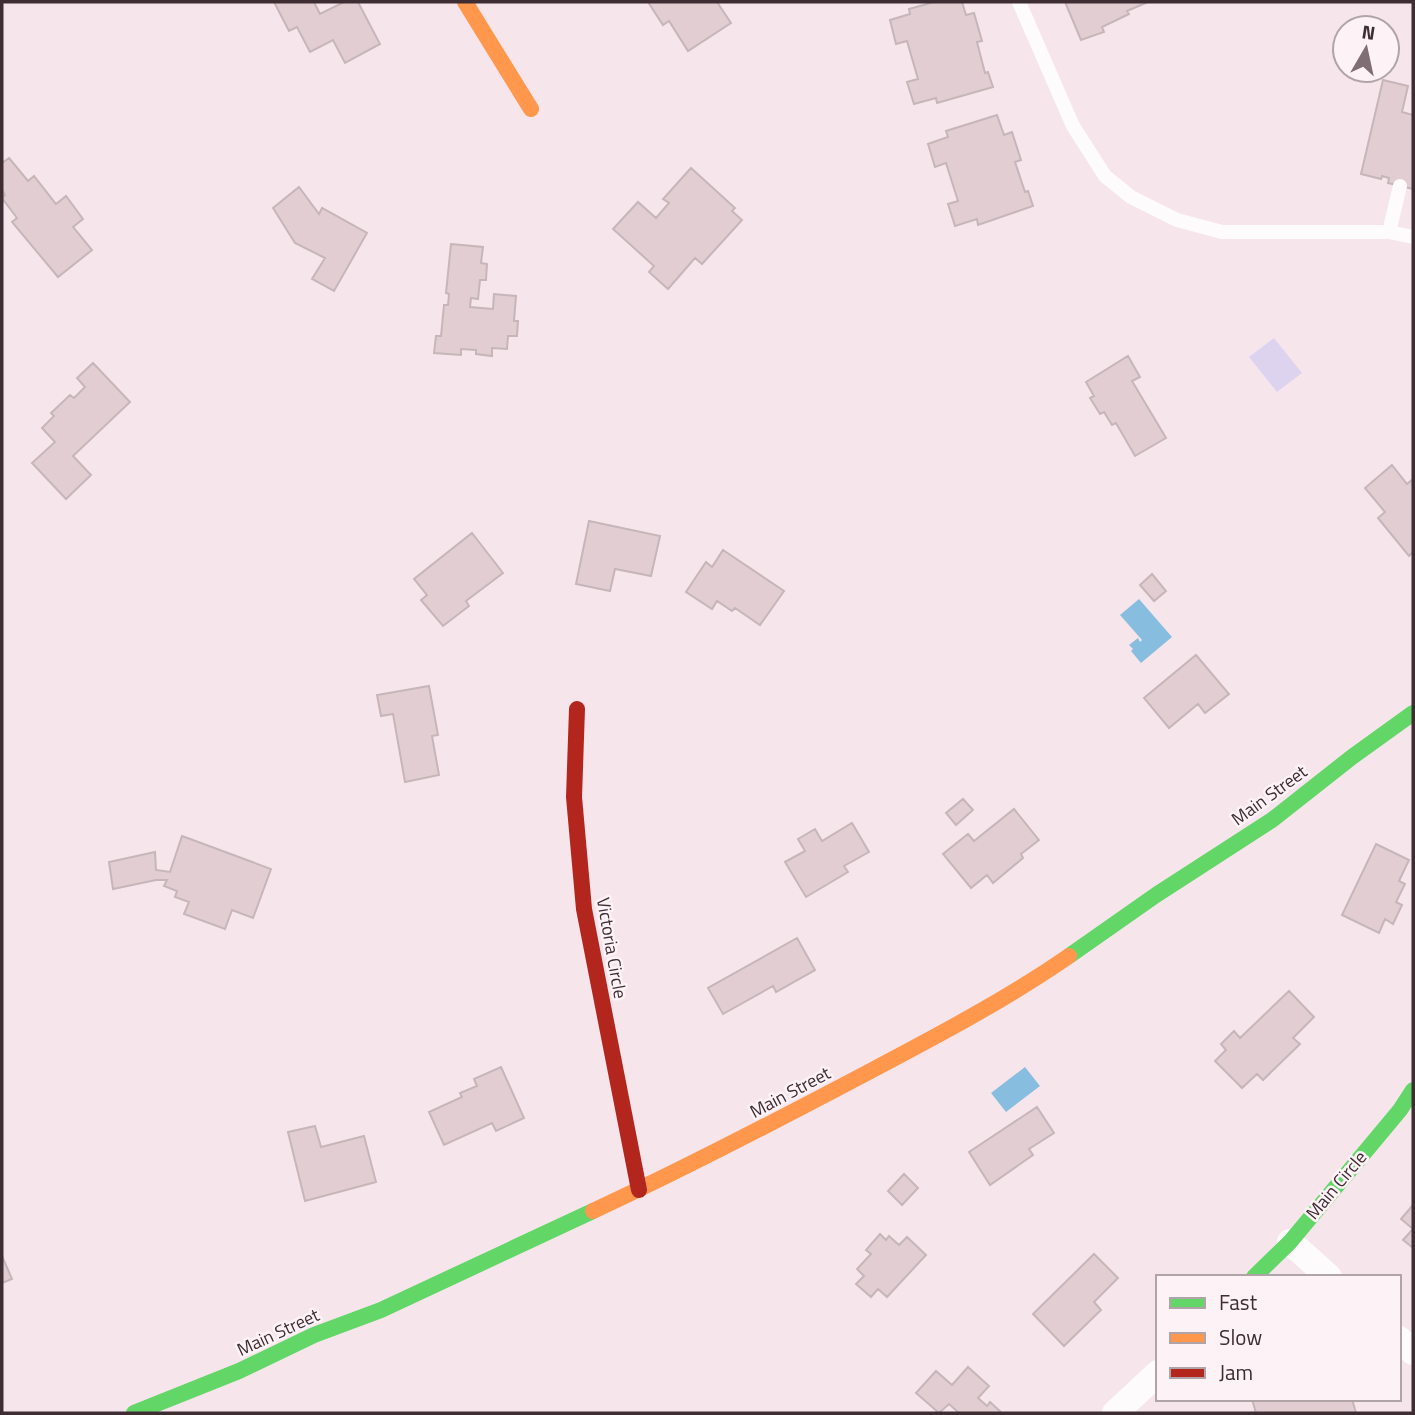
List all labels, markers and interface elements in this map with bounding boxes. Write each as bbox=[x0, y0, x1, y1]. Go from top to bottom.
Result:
north arrow bbox=[1331, 14, 1401, 84]
text: N bbox=[1360, 16, 1378, 47]
street label: Main Street bbox=[1225, 758, 1313, 832]
street label: Victoria Circle bbox=[590, 895, 634, 1001]
street label: Main Street bbox=[745, 1059, 836, 1125]
street label: Main Circle bbox=[1299, 1145, 1373, 1225]
legend bbox=[1156, 1275, 1401, 1401]
text: Fast bbox=[1219, 1286, 1258, 1318]
street label: Main Street bbox=[232, 1301, 324, 1363]
text: Slow bbox=[1219, 1321, 1262, 1353]
text: Jam bbox=[1219, 1356, 1253, 1388]

